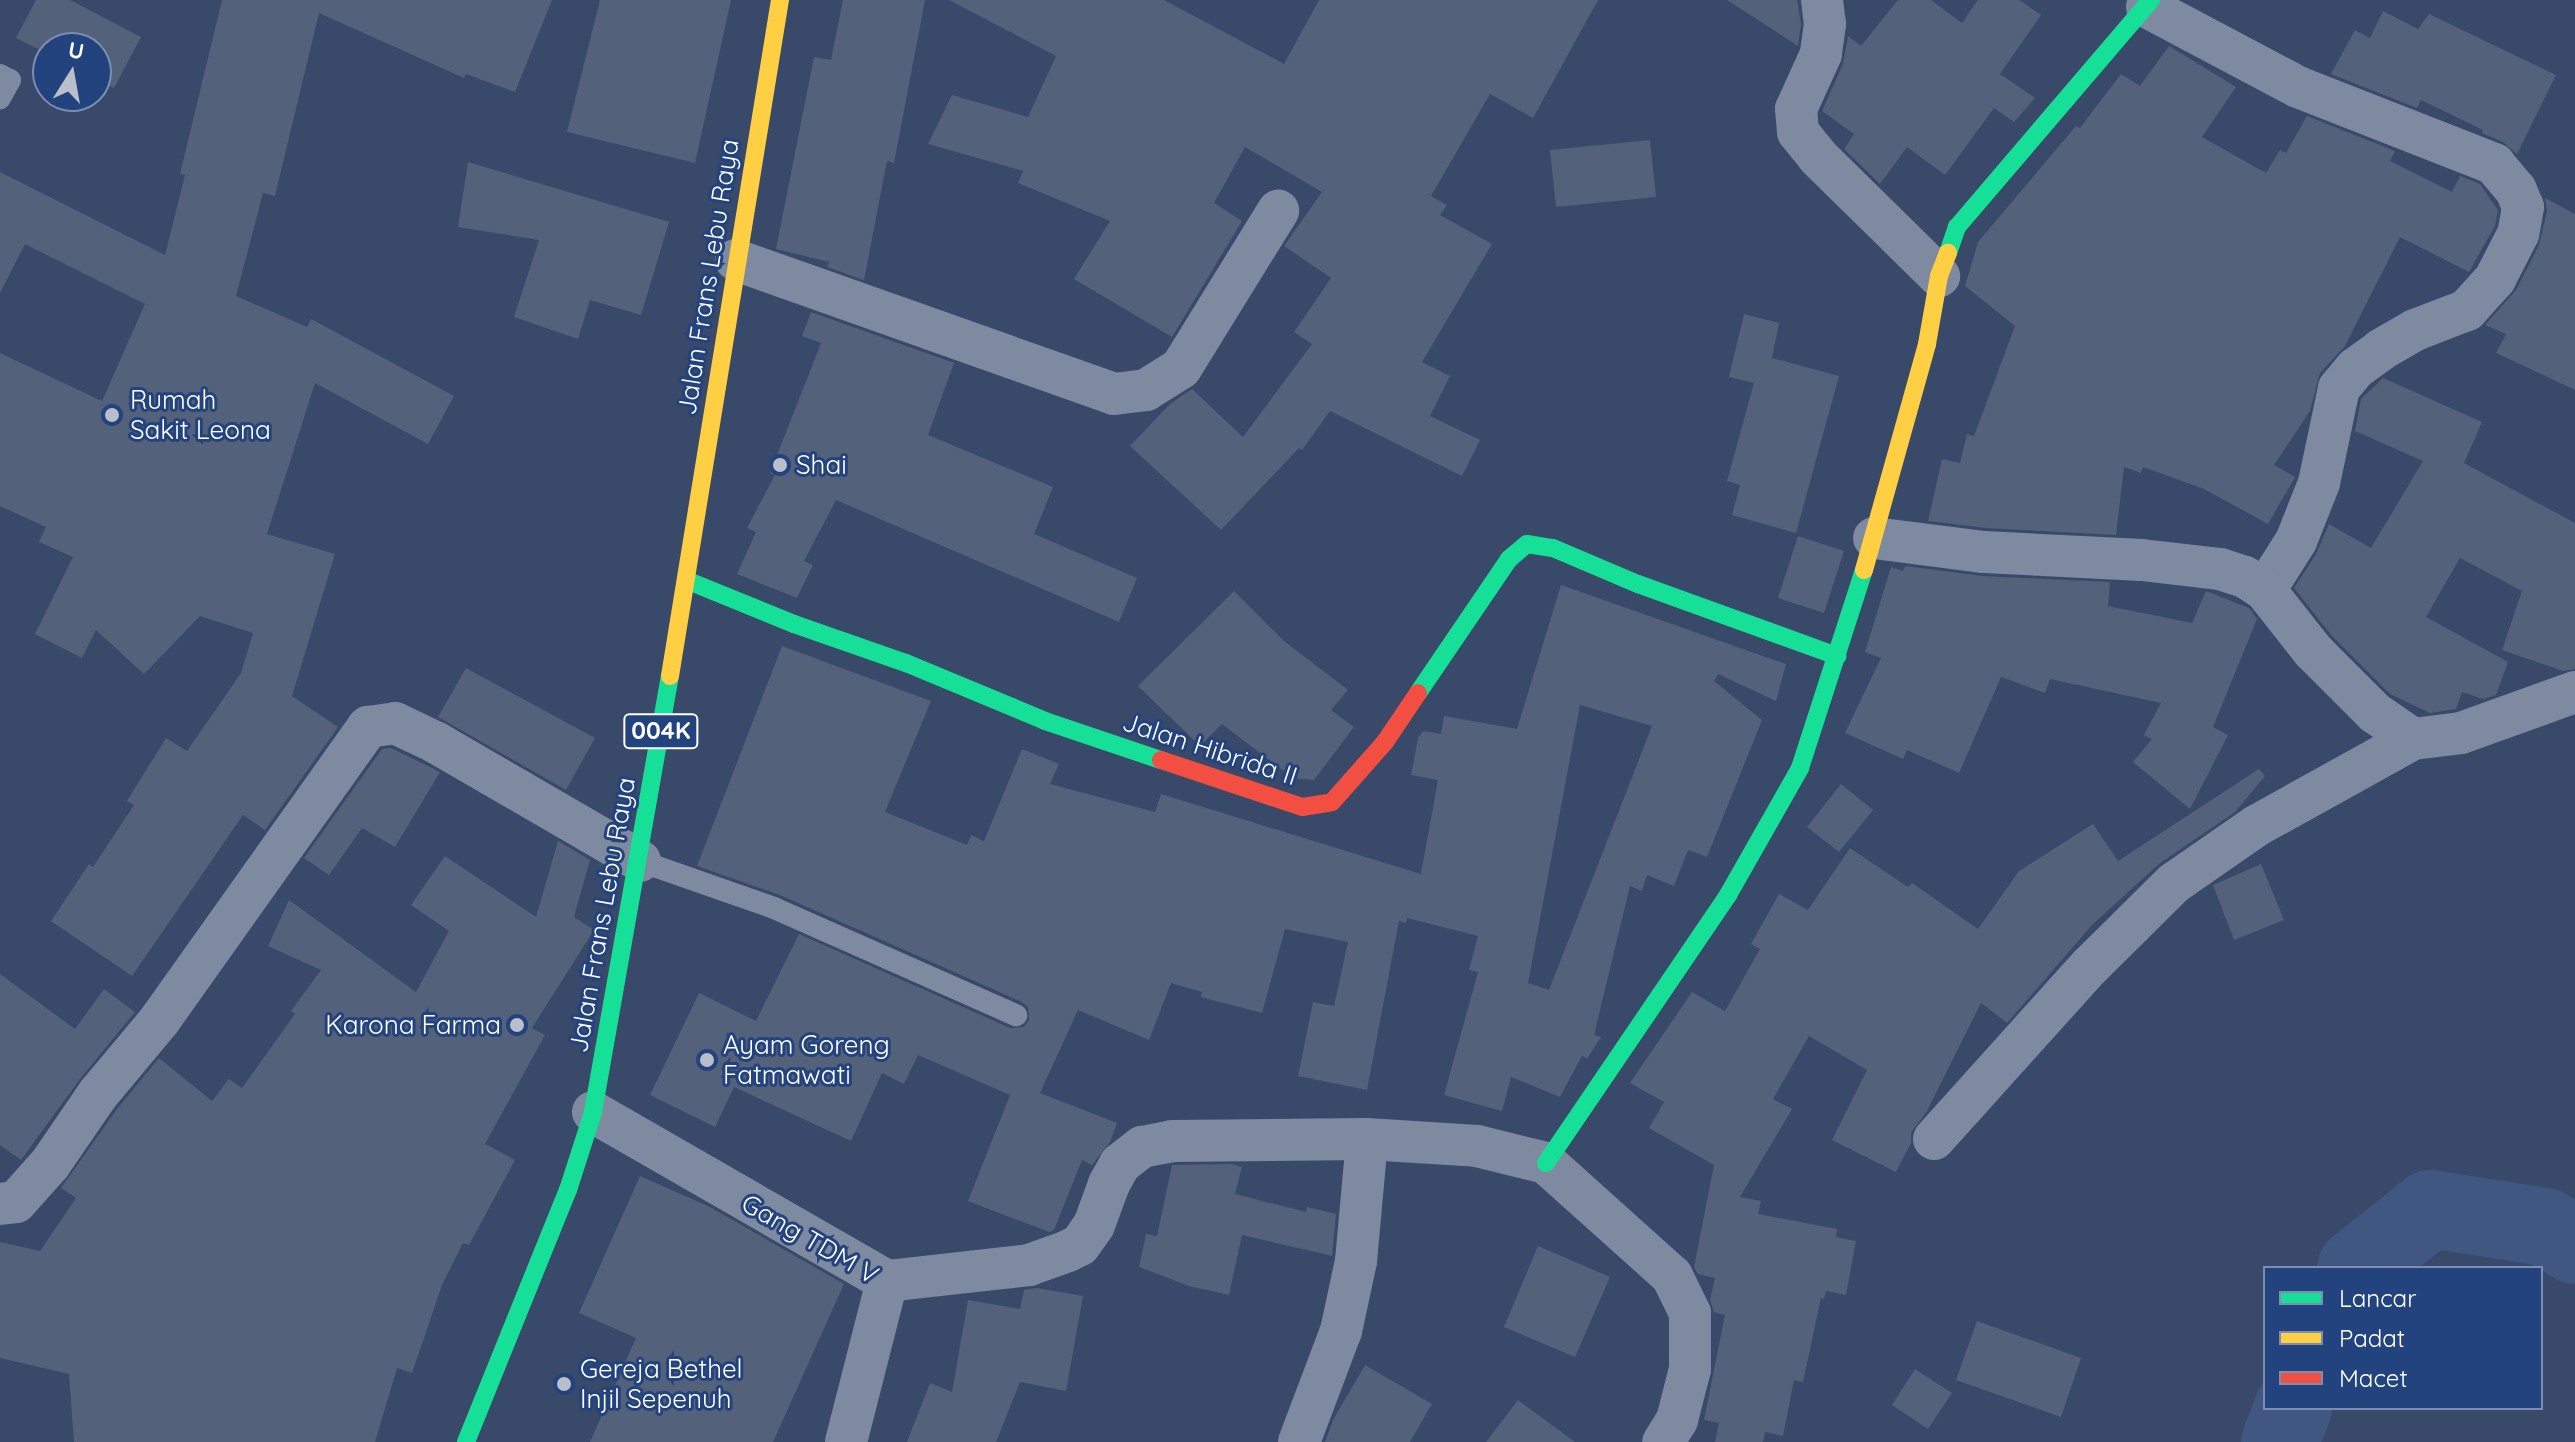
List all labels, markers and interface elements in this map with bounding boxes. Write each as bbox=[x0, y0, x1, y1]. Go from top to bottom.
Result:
north arrow bbox=[32, 32, 112, 112]
text: U bbox=[66, 35, 86, 66]
street label: Jalan Frans Lebu Raya bbox=[671, 137, 745, 417]
place label: Rumah Sakit Leona bbox=[130, 384, 271, 446]
marker: Rumah Sakit Leona bbox=[101, 404, 123, 426]
place label: Shai bbox=[796, 449, 847, 481]
marker: Shai bbox=[771, 456, 789, 474]
street label: Jalan Hibrida II bbox=[1119, 706, 1301, 792]
road number: 004K bbox=[623, 711, 699, 751]
street label: Jalan Frans Lebu Raya bbox=[562, 775, 642, 1055]
place label: Karona Farma bbox=[325, 1009, 501, 1041]
marker: Karona Farma bbox=[508, 1016, 526, 1034]
place label: Ayam Goreng Fatmawati bbox=[723, 1029, 890, 1090]
marker: Ayam Goreng Fatmawati bbox=[698, 1051, 716, 1069]
street label: Gang TDM V bbox=[736, 1187, 884, 1291]
legend bbox=[2263, 1266, 2543, 1410]
text: Lancar bbox=[2339, 1283, 2416, 1313]
text: Padat bbox=[2339, 1323, 2405, 1353]
place label: Gereja Bethel Injil Sepenuh bbox=[580, 1353, 743, 1414]
text: Macet bbox=[2339, 1363, 2408, 1393]
marker: Gereja Bethel Injil Sepenuh bbox=[555, 1375, 573, 1393]

